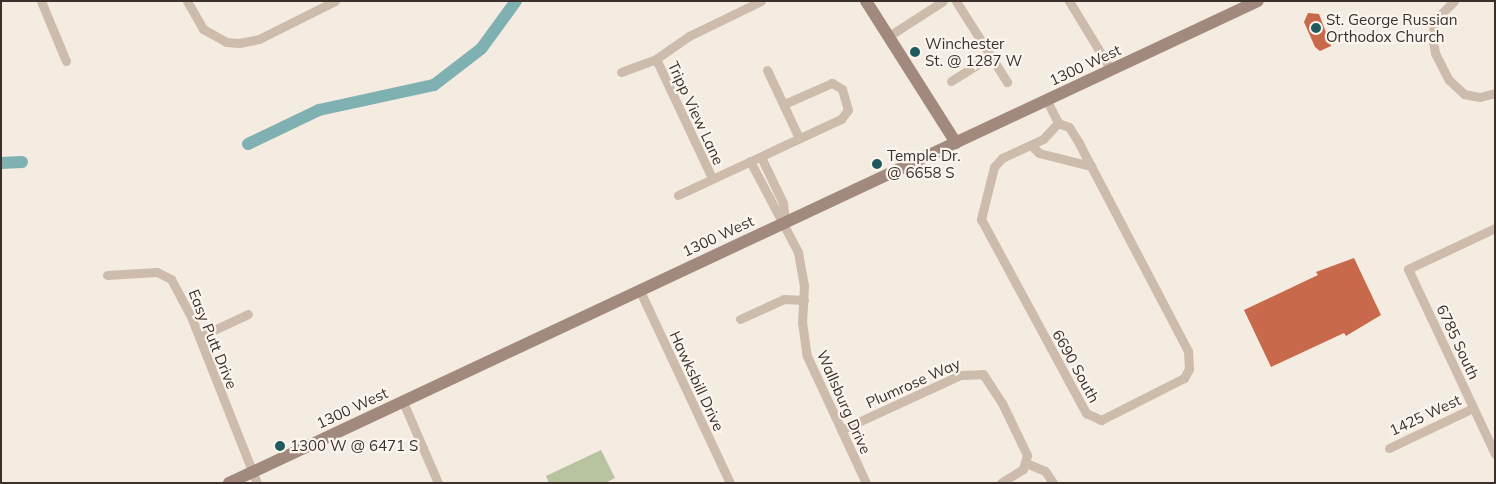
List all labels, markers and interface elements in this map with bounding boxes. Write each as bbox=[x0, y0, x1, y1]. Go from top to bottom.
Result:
place label: St. George Russian Orthodox Church bbox=[1326, 10, 1458, 45]
marker: St. George Russian Orthodox Church bbox=[1310, 22, 1322, 34]
place label: Winchester St. @ 1287 W bbox=[925, 34, 1022, 69]
street label: 1300 West bbox=[1047, 41, 1123, 89]
marker: Winchester St. @ 1287 W bbox=[909, 46, 921, 58]
street label: Tripp View Lane bbox=[664, 58, 728, 168]
place label: Temple Dr. @ 6658 S bbox=[887, 146, 961, 181]
marker: Temple Dr. @ 6658 S bbox=[871, 158, 883, 170]
street label: 1300 West bbox=[680, 212, 756, 260]
street label: Easy Putt Drive bbox=[185, 287, 241, 391]
street label: 6785 South bbox=[1433, 302, 1483, 382]
street label: 6690 South bbox=[1049, 326, 1103, 406]
street label: Hawksbill Drive bbox=[666, 328, 728, 434]
street label: Wallsburg Drive bbox=[813, 347, 875, 457]
street label: Plumrose Way bbox=[863, 354, 963, 412]
street label: 1300 West bbox=[314, 384, 390, 432]
street label: 1425 West bbox=[1387, 391, 1463, 439]
place label: 1300 W @ 6471 S bbox=[290, 437, 418, 455]
marker: 1300 W @ 6471 S bbox=[274, 440, 286, 452]

